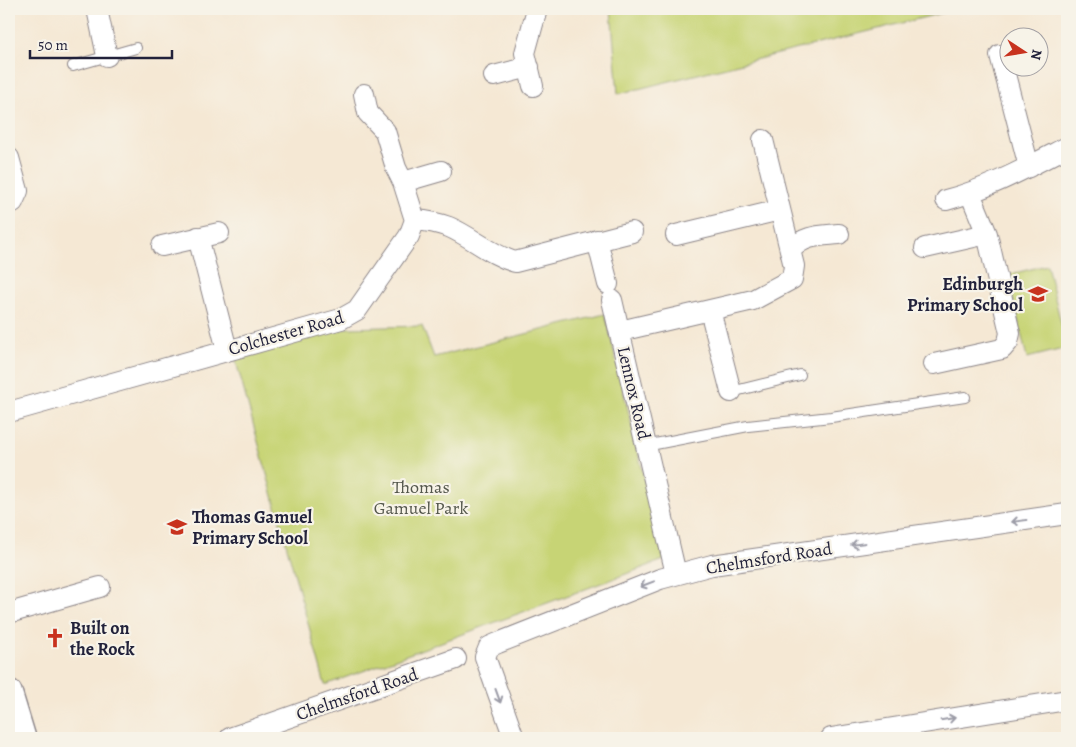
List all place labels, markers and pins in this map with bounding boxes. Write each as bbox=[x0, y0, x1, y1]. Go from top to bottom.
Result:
place label: Edinburgh Primary School bbox=[907, 272, 1023, 317]
school or university icon: Edinburgh Primary School bbox=[1027, 283, 1049, 305]
place label: Thomas Gamuel Primary School bbox=[192, 505, 312, 550]
school or university icon: Thomas Gamuel Primary School bbox=[166, 516, 188, 538]
place label: Built on the Rock bbox=[70, 616, 135, 661]
church icon: Built on the Rock bbox=[44, 627, 66, 649]

